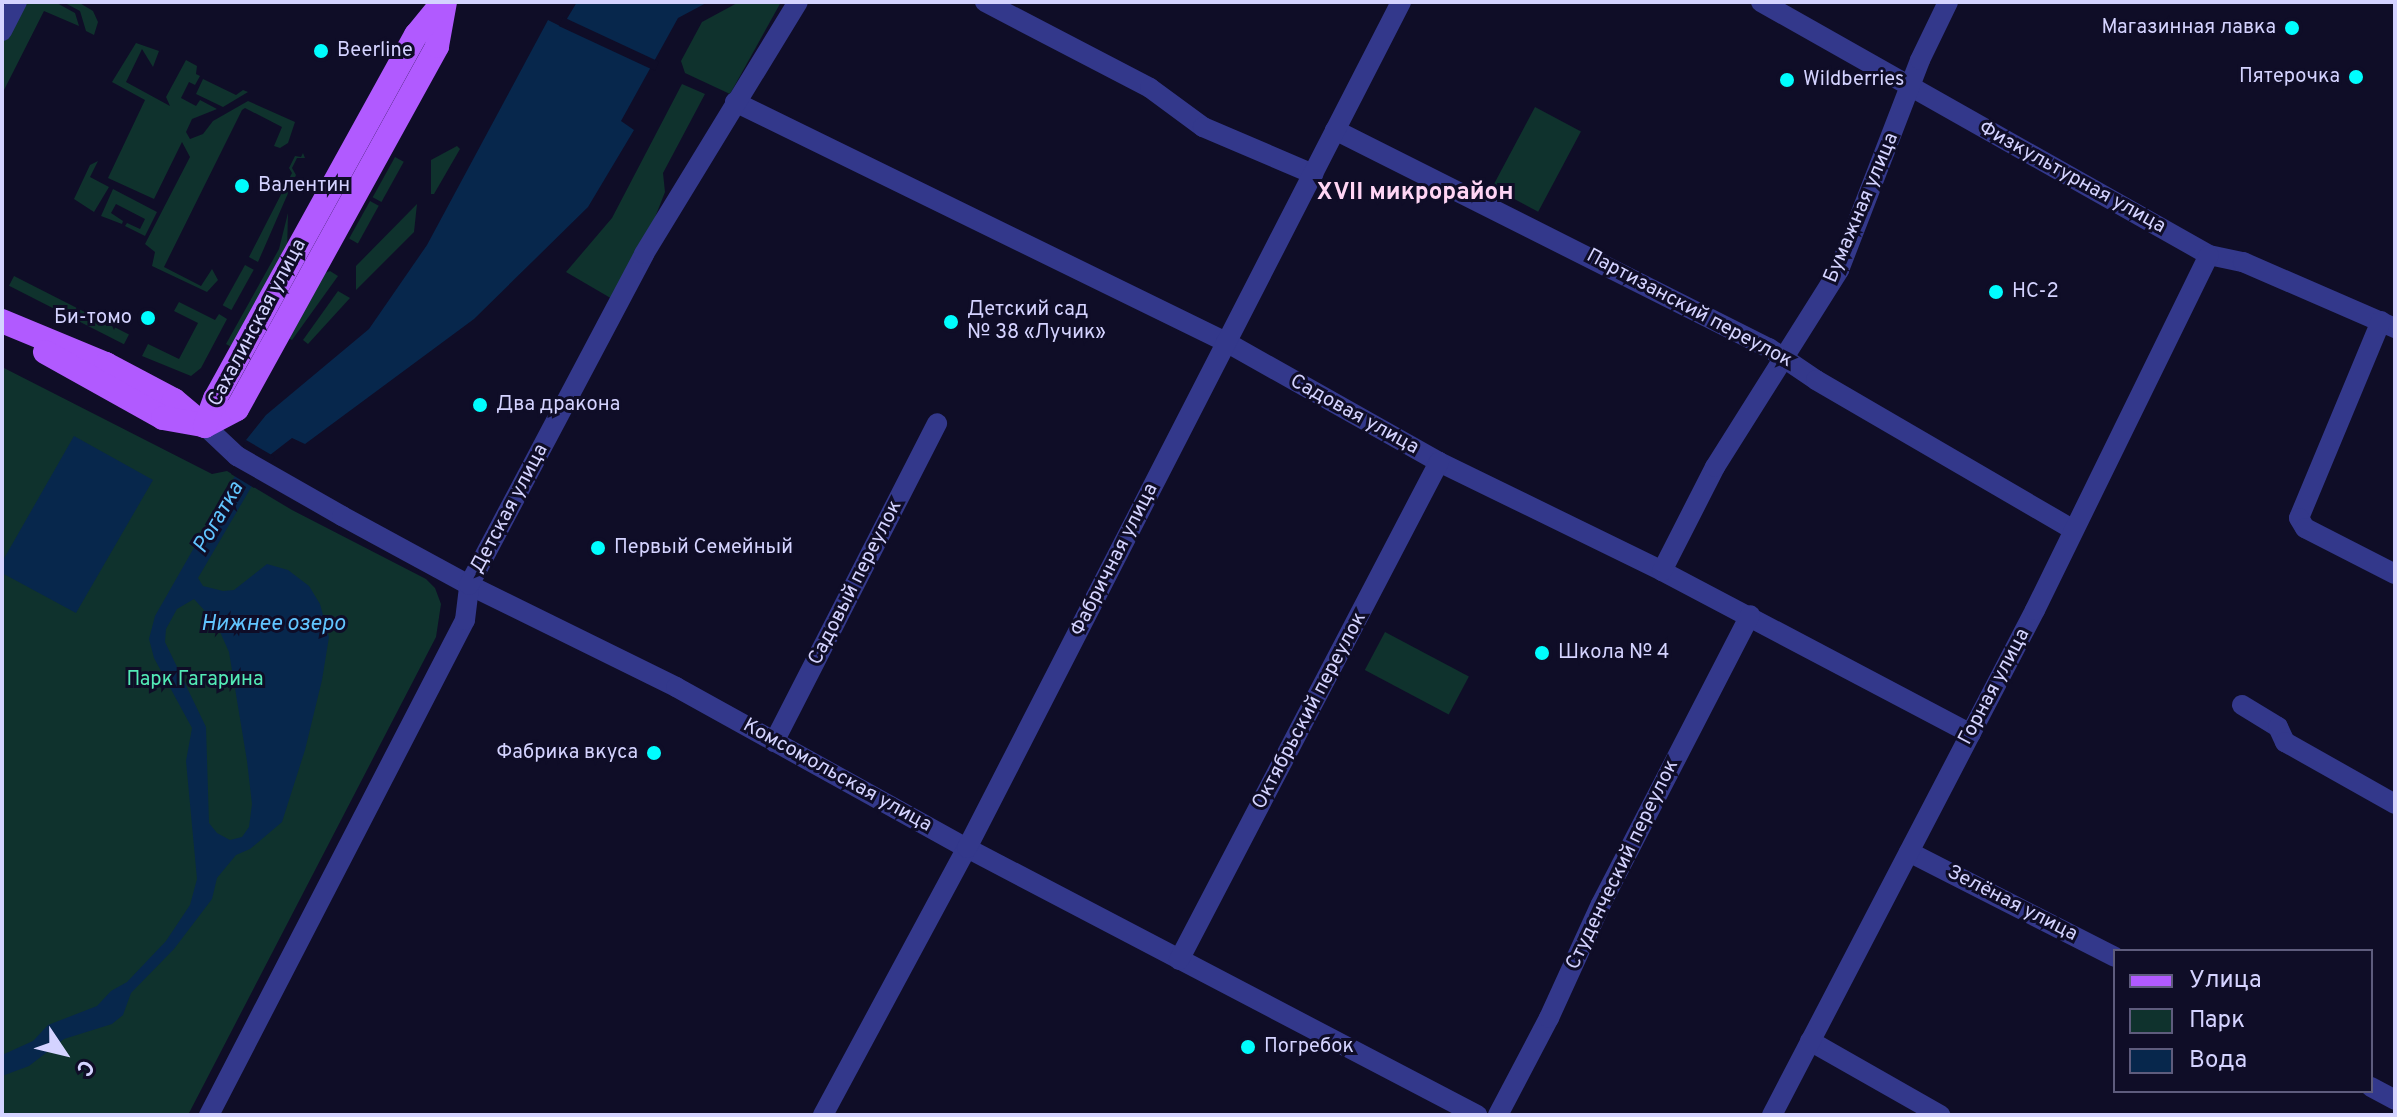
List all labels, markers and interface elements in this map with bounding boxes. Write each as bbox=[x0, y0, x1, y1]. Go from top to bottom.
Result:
place label: Магазинная лавка bbox=[2102, 16, 2276, 40]
marker: Магазинная лавка bbox=[2283, 19, 2301, 37]
place label: Beerline bbox=[337, 39, 413, 63]
marker: Beerline bbox=[312, 42, 330, 60]
place label: Пятерочка bbox=[2239, 65, 2340, 89]
place label: Wildberries bbox=[1803, 68, 1904, 92]
marker: Пятерочка bbox=[2347, 68, 2365, 86]
marker: Wildberries bbox=[1778, 71, 1796, 89]
street label: Физкультурная улица bbox=[1974, 117, 2170, 239]
street label: Бумажная улица bbox=[1820, 129, 1904, 287]
place label: Валентин bbox=[258, 174, 350, 198]
marker: Валентин bbox=[233, 177, 251, 195]
district label: XVII микрорайон bbox=[1316, 180, 1514, 208]
street label: Сахалинская улица bbox=[204, 235, 312, 411]
street label: Партизанский переулок bbox=[1582, 245, 1796, 373]
place label: НС-2 bbox=[2012, 280, 2059, 304]
marker: НС-2 bbox=[1987, 283, 2005, 301]
place label: Детский сад № 38 «Лучик» bbox=[967, 298, 1106, 345]
place label: Би-томо bbox=[54, 306, 132, 330]
marker: Би-томо bbox=[139, 309, 157, 327]
marker: Детский сад № 38 «Лучик» bbox=[942, 313, 960, 331]
street label: Садовая улица bbox=[1285, 370, 1423, 460]
place label: Два дракона bbox=[496, 393, 620, 417]
marker: Два дракона bbox=[471, 396, 489, 414]
street label: Детская улица bbox=[466, 440, 554, 578]
water label: Рогатка bbox=[188, 477, 250, 559]
street label: Фабричная улица bbox=[1066, 480, 1164, 640]
street label: Садовый переулок bbox=[804, 497, 908, 669]
place label: Первый Семейный bbox=[614, 536, 793, 560]
marker: Первый Семейный bbox=[589, 539, 607, 557]
street label: Октябрьский переулок bbox=[1248, 608, 1372, 814]
water label: Нижнее озеро bbox=[201, 612, 345, 638]
street label: Горная улица bbox=[1954, 625, 2036, 749]
place label: Школа № 4 bbox=[1558, 641, 1669, 665]
marker: Школа № 4 bbox=[1533, 644, 1551, 662]
park label: Парк Гагарина bbox=[126, 668, 264, 692]
street label: Комсомольская улица bbox=[738, 714, 936, 838]
place label: Фабрика вкуса bbox=[497, 741, 638, 765]
marker: Фабрика вкуса bbox=[645, 744, 663, 762]
street label: Студенческий переулок bbox=[1562, 756, 1684, 974]
street label: Зелёная улица bbox=[1943, 861, 2081, 947]
legend bbox=[2113, 949, 2373, 1093]
text: Улица bbox=[2189, 966, 2262, 996]
text: Парк bbox=[2189, 1006, 2245, 1036]
north arrow bbox=[24, 1013, 104, 1093]
place label: Погребок bbox=[1264, 1035, 1354, 1059]
marker: Погребок bbox=[1239, 1038, 1257, 1056]
text: Вода bbox=[2189, 1046, 2247, 1076]
text: С bbox=[69, 1054, 99, 1081]

